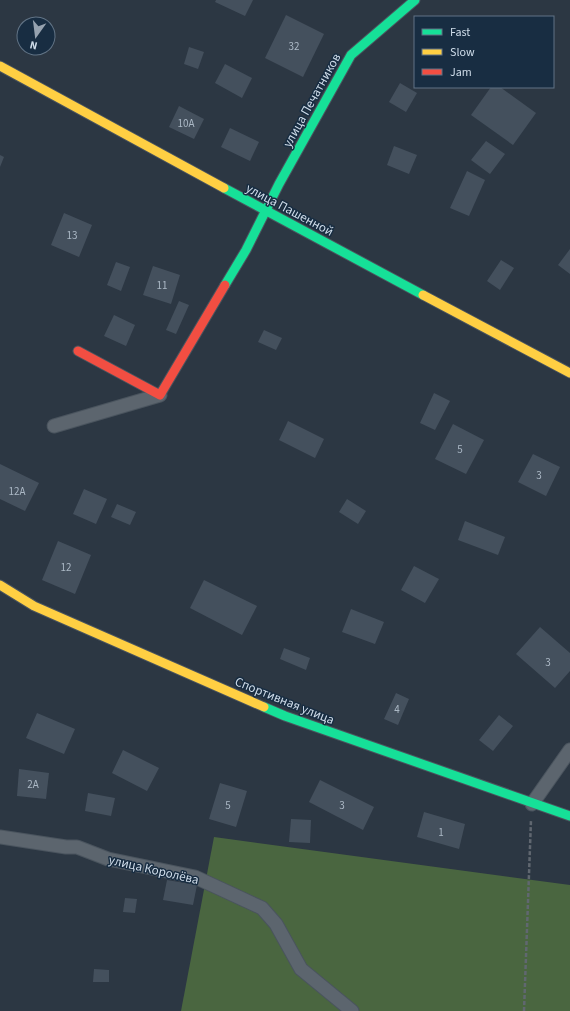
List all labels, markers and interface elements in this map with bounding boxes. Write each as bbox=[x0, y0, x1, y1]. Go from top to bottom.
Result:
north arrow bbox=[16, 16, 56, 56]
legend bbox=[414, 16, 554, 88]
text: Fast bbox=[450, 24, 470, 41]
text: N bbox=[28, 37, 39, 53]
house number: 32 bbox=[289, 39, 299, 54]
text: Slow bbox=[450, 44, 475, 61]
street label: улица Печатников bbox=[279, 50, 345, 151]
text: Jam bbox=[450, 64, 472, 81]
house number: 10А bbox=[178, 116, 194, 131]
street label: улица Пашенной bbox=[243, 179, 336, 241]
house number: 13 bbox=[67, 228, 77, 243]
house number: 11 bbox=[157, 278, 167, 293]
house number: 5 bbox=[457, 442, 463, 457]
house number: 3 bbox=[536, 468, 542, 483]
house number: 12А bbox=[9, 484, 25, 499]
house number: 12 bbox=[61, 560, 71, 575]
house number: 3 bbox=[545, 655, 551, 670]
street label: Спортивная улица bbox=[232, 673, 337, 729]
house number: 4 bbox=[394, 702, 400, 717]
house number: 2А bbox=[27, 777, 39, 792]
house number: 5 bbox=[225, 798, 231, 813]
house number: 3 bbox=[339, 798, 345, 813]
house number: 1 bbox=[438, 825, 444, 840]
street label: улица Королёва bbox=[107, 851, 201, 889]

